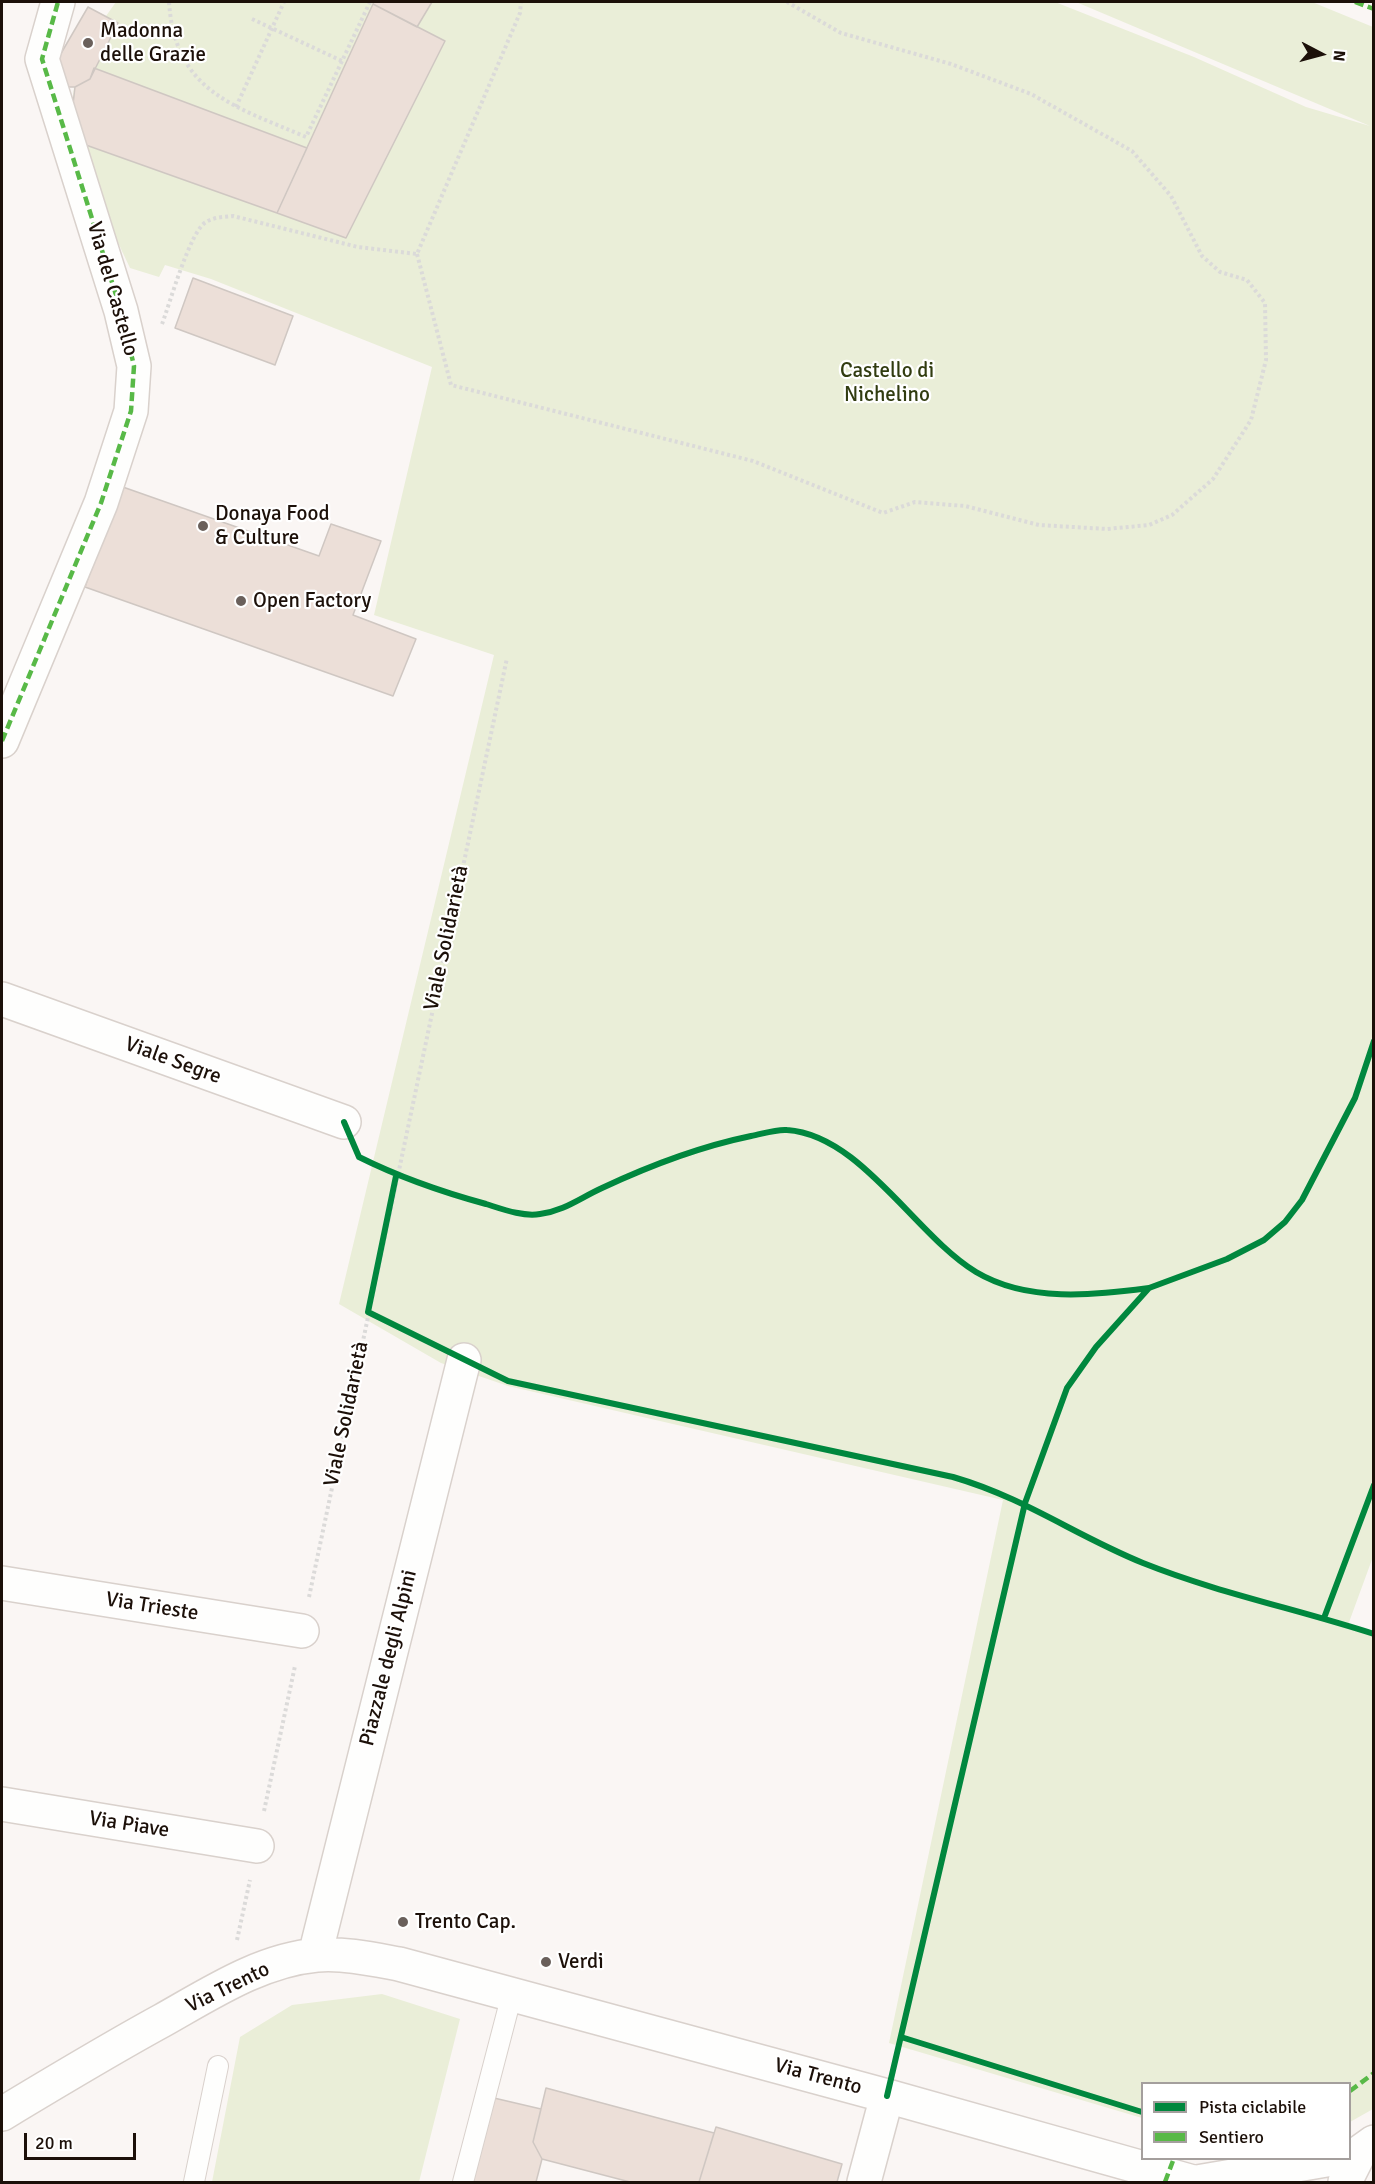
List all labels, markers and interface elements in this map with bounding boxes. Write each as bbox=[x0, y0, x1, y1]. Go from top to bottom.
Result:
place label: Madonna delle Grazie bbox=[100, 18, 206, 68]
north arrow bbox=[1291, 24, 1351, 84]
marker: Madonna delle Grazie bbox=[81, 36, 95, 50]
text: N bbox=[1328, 49, 1349, 62]
street label: Via del Castello bbox=[81, 219, 143, 359]
park label: Castello di Nichelino bbox=[840, 358, 934, 408]
place label: Donaya Food & Culture bbox=[215, 501, 330, 551]
marker: Donaya Food & Culture bbox=[196, 519, 210, 533]
place label: Open Factory bbox=[253, 588, 371, 614]
marker: Open Factory bbox=[234, 594, 248, 608]
street label: Viale Solidarietà bbox=[419, 863, 475, 1013]
street label: Viale Segre bbox=[121, 1032, 225, 1090]
street label: Viale Solidarietà bbox=[319, 1339, 375, 1489]
street label: Piazzale degli Alpini bbox=[355, 1567, 423, 1749]
street label: Via Trieste bbox=[104, 1587, 200, 1627]
street label: Via Piave bbox=[87, 1806, 171, 1844]
place label: Trento Cap. bbox=[415, 1909, 516, 1935]
marker: Trento Cap. bbox=[396, 1915, 410, 1929]
place label: Verdi bbox=[558, 1949, 604, 1975]
marker: Verdi bbox=[539, 1955, 553, 1969]
street label: Via Trento bbox=[182, 1957, 274, 2019]
street label: Via Trento bbox=[771, 2053, 865, 2101]
legend bbox=[1141, 2082, 1351, 2160]
text: Pista ciclabile bbox=[1199, 2096, 1306, 2118]
scale bar bbox=[27, 2121, 140, 2159]
text: Sentiero bbox=[1199, 2126, 1264, 2148]
text: 20 m bbox=[35, 2132, 73, 2154]

